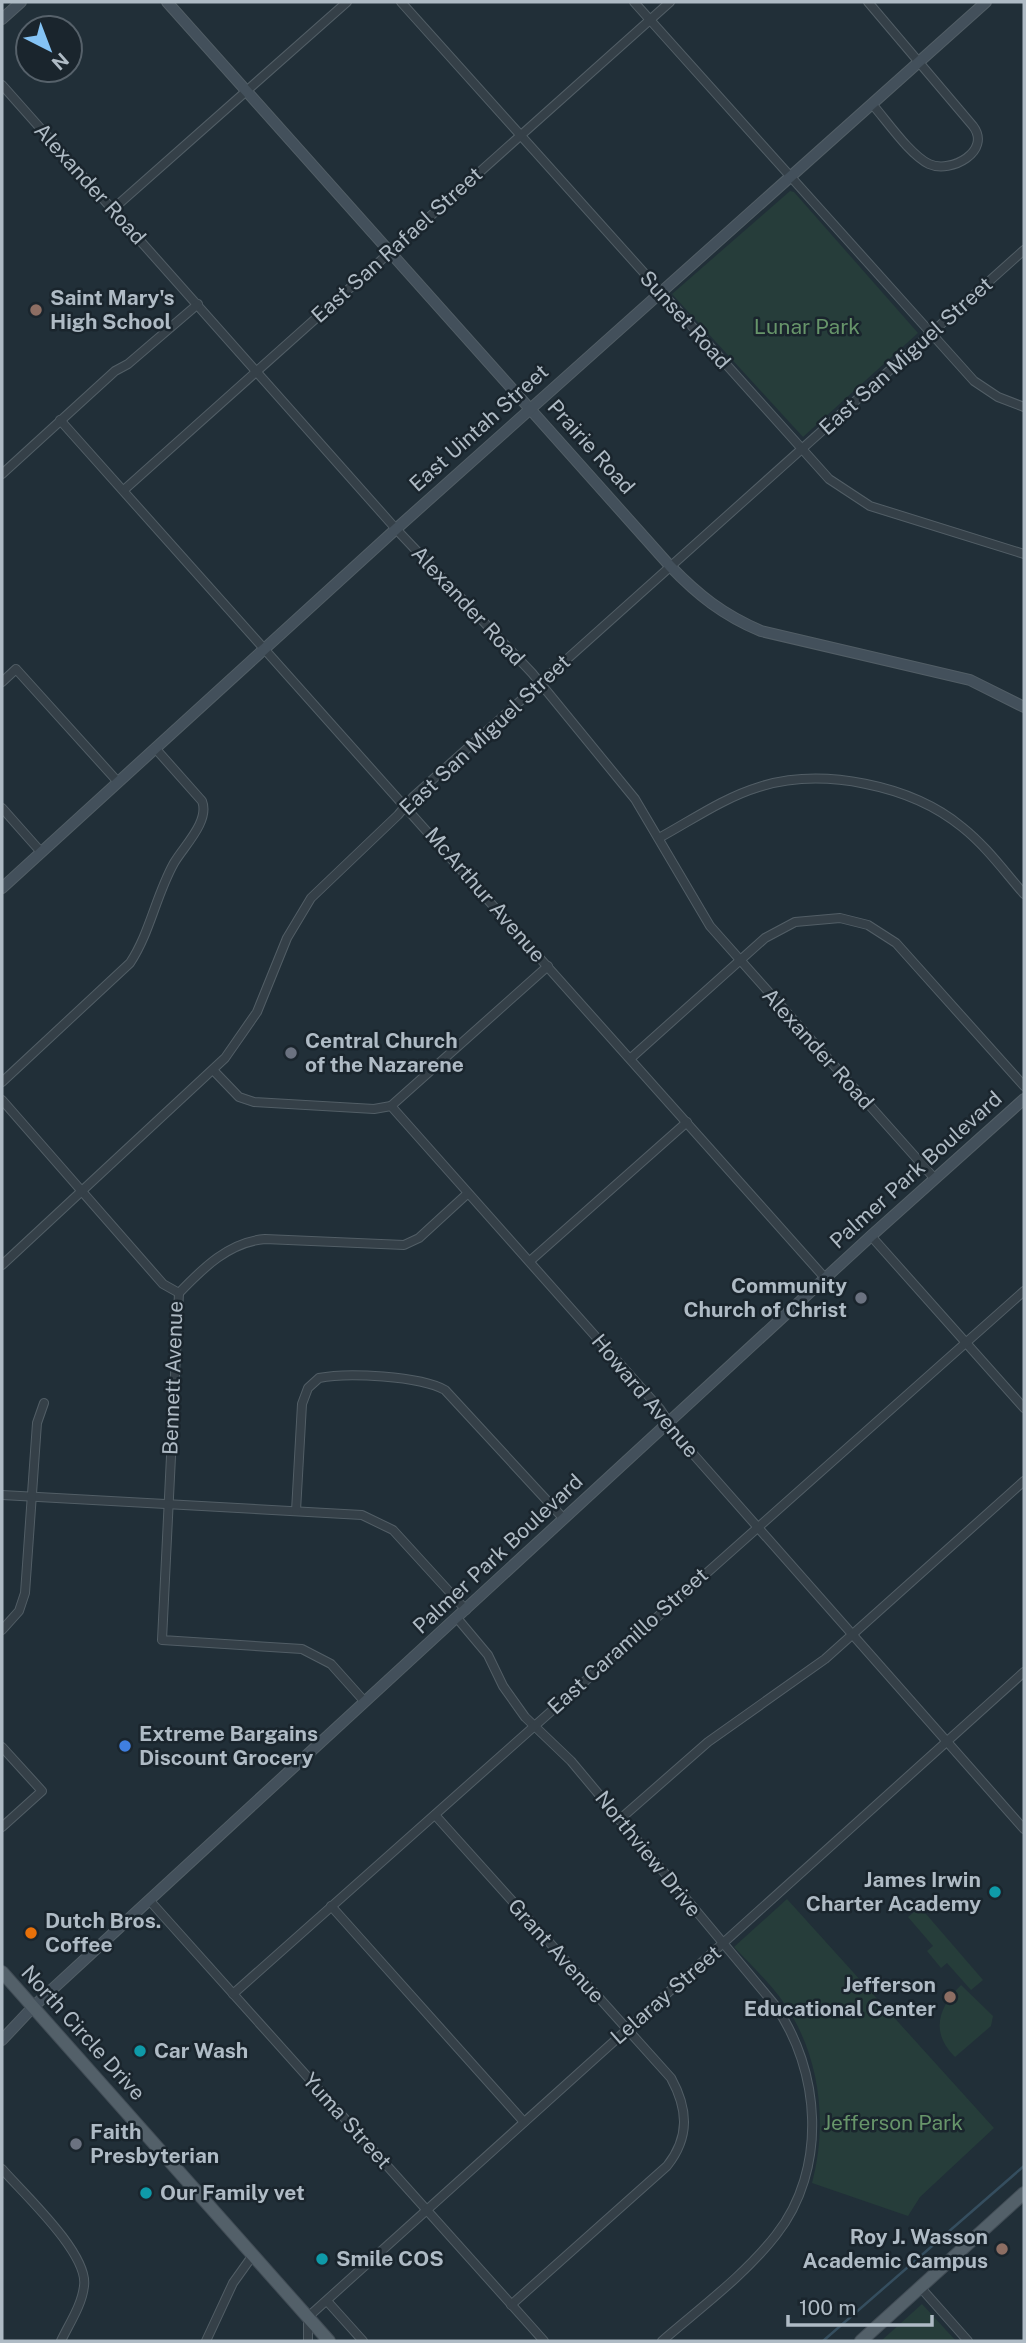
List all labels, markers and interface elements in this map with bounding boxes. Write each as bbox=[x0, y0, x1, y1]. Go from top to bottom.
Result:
north arrow bbox=[14, 14, 84, 84]
text: N bbox=[47, 48, 73, 75]
street label: Alexander Road bbox=[29, 118, 151, 249]
street label: East San Rafael Street bbox=[306, 161, 487, 328]
street label: Sunset Road bbox=[635, 265, 736, 374]
street label: East San Miguel Street bbox=[814, 271, 997, 440]
place label: Saint Mary's High School bbox=[50, 285, 175, 334]
marker: Saint Mary's High School bbox=[28, 302, 44, 318]
park label: Lunar Park bbox=[754, 314, 860, 339]
street label: East Uintah Street bbox=[404, 359, 553, 496]
street label: Prairie Road bbox=[543, 394, 640, 499]
street label: Alexander Road bbox=[407, 541, 530, 671]
street label: East San Miguel Street bbox=[394, 649, 575, 820]
street label: McArthur Avenue bbox=[420, 822, 551, 967]
street label: Alexander Road bbox=[757, 983, 879, 1114]
place label: Central Church of the Nazarene bbox=[305, 1028, 464, 1077]
marker: Central Church of the Nazarene bbox=[283, 1045, 299, 1061]
street label: Palmer Park Boulevard bbox=[825, 1086, 1007, 1253]
place label: Community Church of Christ bbox=[683, 1273, 847, 1322]
marker: Community Church of Christ bbox=[853, 1290, 869, 1306]
street label: Bennett Avenue bbox=[157, 1300, 188, 1455]
street label: Howard Avenue bbox=[587, 1329, 704, 1462]
street label: Palmer Park Boulevard bbox=[408, 1469, 588, 1639]
street label: East Caramillo Street bbox=[542, 1562, 713, 1719]
place label: Extreme Bargains Discount Grocery bbox=[139, 1721, 318, 1770]
marker: Extreme Bargains Discount Grocery bbox=[117, 1738, 133, 1754]
street label: Northview Drive bbox=[590, 1786, 707, 1922]
place label: James Irwin Charter Academy bbox=[806, 1867, 981, 1916]
marker: James Irwin Charter Academy bbox=[987, 1884, 1003, 1900]
street label: Grant Avenue bbox=[503, 1893, 610, 2008]
place label: Dutch Bros. Coffee bbox=[45, 1908, 161, 1957]
marker: Dutch Bros. Coffee bbox=[23, 1925, 39, 1941]
street label: Lelaray Street bbox=[605, 1940, 726, 2049]
street label: North Circle Drive bbox=[16, 1960, 151, 2105]
place label: Jefferson Educational Center bbox=[744, 1972, 936, 2021]
marker: Jefferson Educational Center bbox=[942, 1989, 958, 2005]
place label: Car Wash bbox=[154, 2038, 248, 2063]
marker: Car Wash bbox=[132, 2043, 148, 2059]
street label: Yuma Street bbox=[298, 2068, 397, 2174]
park label: Jefferson Park bbox=[823, 2110, 963, 2135]
place label: Faith Presbyterian bbox=[90, 2119, 219, 2168]
marker: Faith Presbyterian bbox=[68, 2136, 84, 2152]
place label: Our Family vet bbox=[160, 2180, 305, 2205]
marker: Our Family vet bbox=[138, 2185, 154, 2201]
place label: Roy J. Wasson Academic Campus bbox=[803, 2224, 988, 2273]
marker: Roy J. Wasson Academic Campus bbox=[994, 2241, 1010, 2257]
place label: Smile COS bbox=[336, 2246, 444, 2271]
marker: Smile COS bbox=[314, 2251, 330, 2267]
scale bar bbox=[788, 2284, 932, 2328]
text: 100 m bbox=[799, 2295, 856, 2320]

